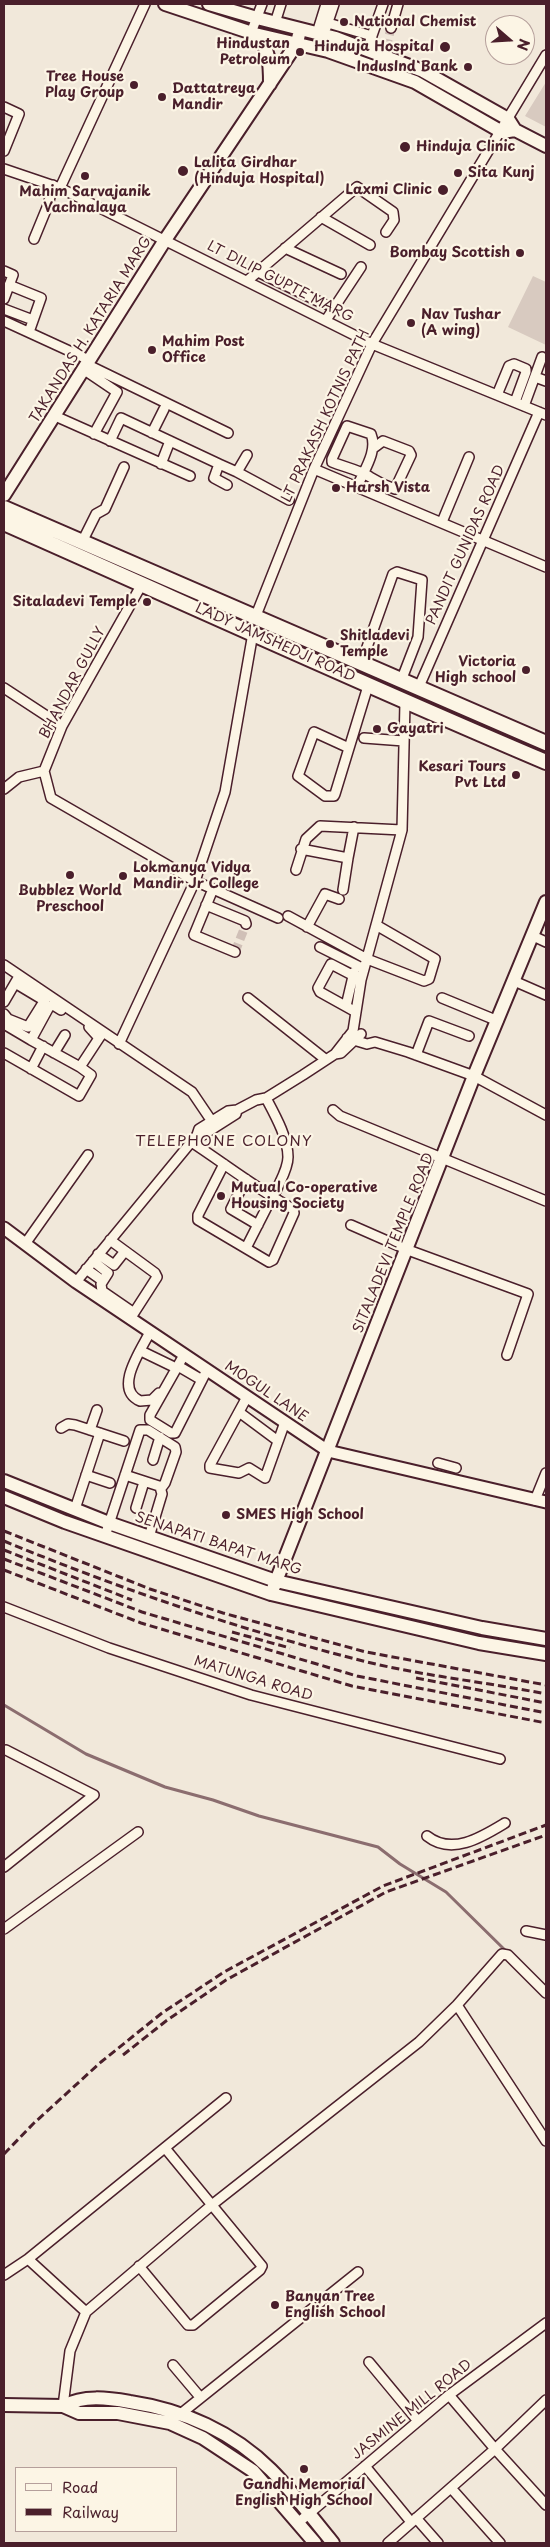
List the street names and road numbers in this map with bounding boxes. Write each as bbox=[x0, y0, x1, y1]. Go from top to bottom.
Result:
street label: TAKANDAS H. KATARIA MARG bbox=[27, 234, 155, 426]
street label: LT DILIP GUPTE MARG bbox=[204, 238, 356, 326]
street label: LT PRAKASH KOTNIS PATH bbox=[279, 327, 373, 505]
street label: PANDIT GUNIDAS ROAD bbox=[423, 462, 509, 628]
street label: LADY JAMSHEDJI ROAD bbox=[192, 600, 358, 686]
street label: BHANDAR GULLY bbox=[36, 624, 110, 742]
street label: SITALADEVI TEMPLE ROAD bbox=[350, 1151, 438, 1335]
street label: MOGUL LANE bbox=[221, 1358, 311, 1426]
street label: SENAPATI BAPAT MARG bbox=[132, 1509, 304, 1579]
street label: MATUNGA ROAD bbox=[192, 1653, 314, 1705]
street label: JASMINE MILL ROAD bbox=[349, 2356, 475, 2464]

